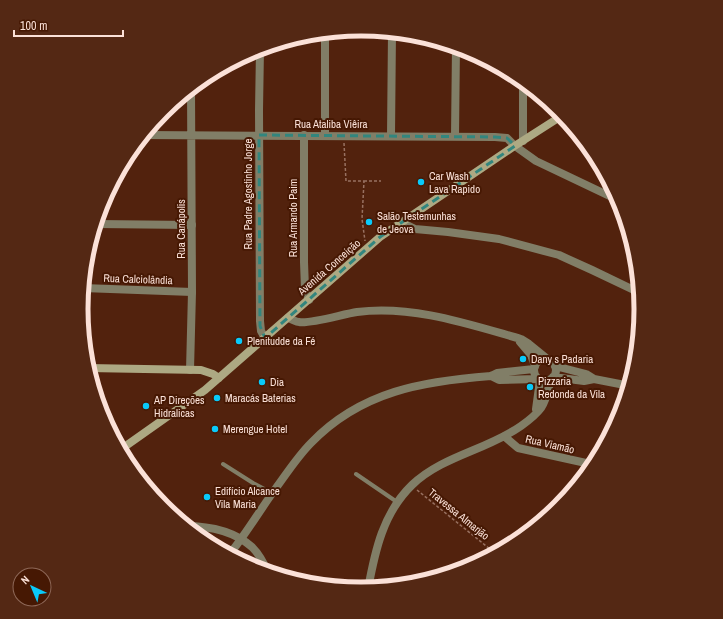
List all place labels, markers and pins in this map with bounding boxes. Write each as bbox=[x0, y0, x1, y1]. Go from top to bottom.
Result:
place label: Car Wash Lava Rapido bbox=[429, 169, 480, 196]
marker: Car Wash Lava Rapido bbox=[416, 177, 426, 187]
place label: Salão Testemunhas de Jeova bbox=[377, 209, 457, 236]
marker: Salão Testemunhas de Jeova bbox=[364, 217, 374, 227]
place label: Plenitudde da Fé bbox=[247, 334, 315, 348]
marker: Plenitudde da Fé bbox=[234, 336, 244, 346]
place label: Dany s Padaria bbox=[531, 352, 593, 366]
marker: Dany s Padaria bbox=[518, 354, 528, 364]
place label: Pizzaria Redonda da Vila bbox=[538, 374, 605, 401]
place label: Dia bbox=[270, 375, 284, 389]
marker: Dia bbox=[257, 377, 267, 387]
marker: Pizzaria Redonda da Vila bbox=[525, 382, 535, 392]
place label: Maracás Baterias bbox=[225, 391, 296, 405]
place label: AP Direções Hidralicas bbox=[153, 393, 205, 420]
marker: Maracás Baterias bbox=[212, 393, 222, 403]
marker: AP Direções Hidralicas bbox=[141, 401, 151, 411]
place label: Merengue Hotel bbox=[223, 422, 287, 436]
marker: Merengue Hotel bbox=[210, 424, 220, 434]
place label: Edifício Alcance Vila Maria bbox=[215, 484, 280, 511]
marker: Edifício Alcance Vila Maria bbox=[202, 492, 212, 502]

